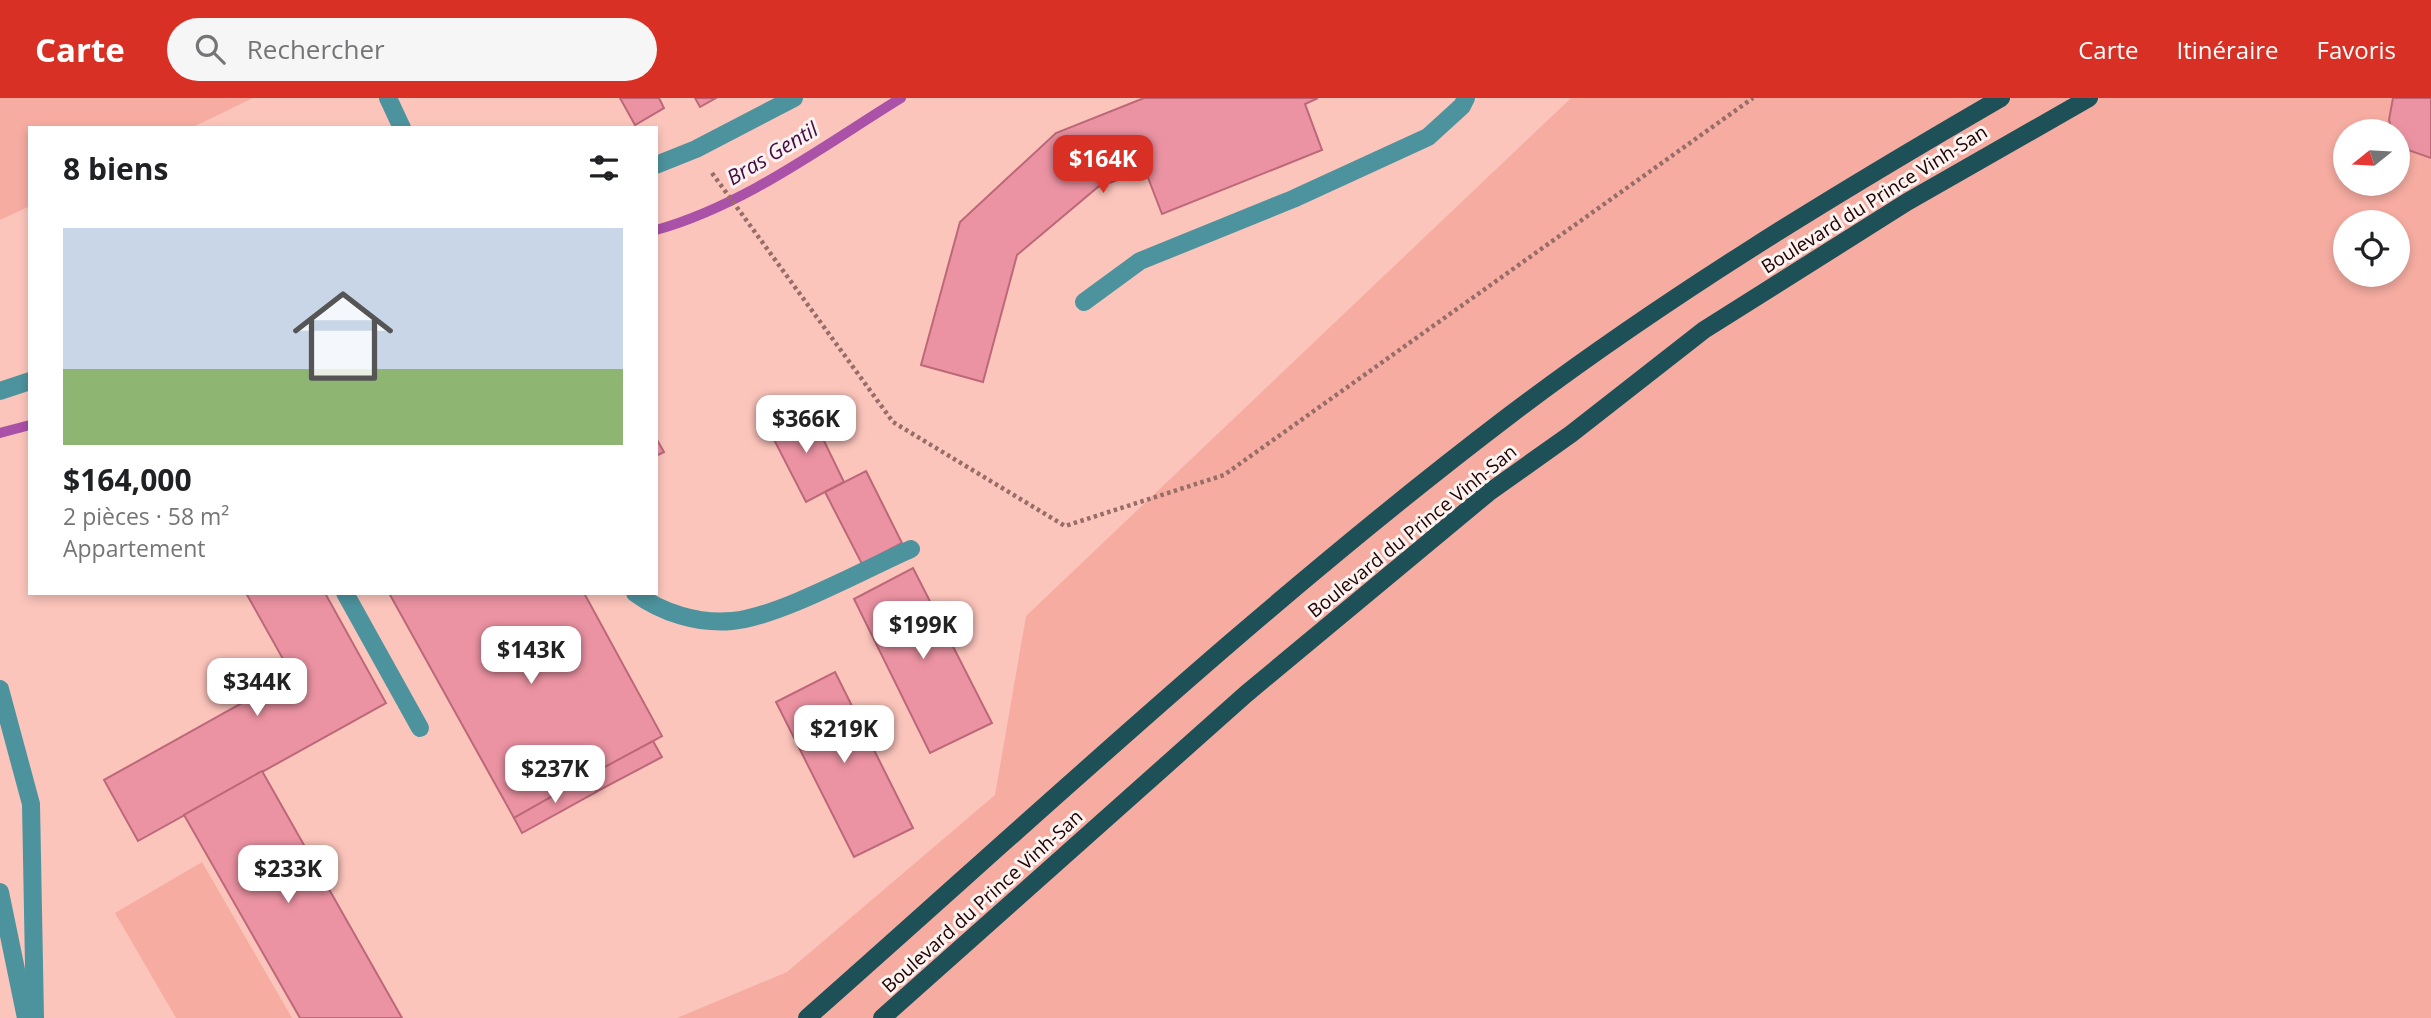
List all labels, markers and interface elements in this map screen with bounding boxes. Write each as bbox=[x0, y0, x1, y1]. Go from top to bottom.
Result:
search box bbox=[167, 18, 657, 81]
text: Carte bbox=[35, 27, 125, 72]
icon: search bbox=[191, 30, 229, 68]
text: Rechercher bbox=[247, 31, 385, 67]
text: Carte bbox=[2078, 33, 2139, 66]
text: Itinéraire bbox=[2177, 33, 2279, 66]
text: Favoris bbox=[2317, 33, 2396, 66]
water label: Bras Gentil bbox=[721, 114, 823, 191]
street label: Boulevard du Prince Vinh-San bbox=[1756, 119, 1992, 279]
north arrow bbox=[2333, 119, 2410, 196]
map controls bbox=[2333, 119, 2410, 287]
pin: $164K bbox=[1054, 136, 1152, 195]
text: $164K bbox=[1069, 142, 1137, 174]
text: 8 biens bbox=[63, 148, 168, 189]
icon: filters bbox=[585, 149, 623, 187]
button: locate bbox=[2333, 210, 2410, 287]
icon: home bbox=[280, 273, 406, 399]
pin: $366K bbox=[757, 396, 855, 455]
text: $366K bbox=[772, 402, 840, 434]
street label: Boulevard du Prince Vinh-San bbox=[1302, 438, 1522, 624]
text: $164,000 bbox=[63, 459, 192, 500]
text: 2 pièces · 58 m² bbox=[63, 500, 229, 532]
text: Appartement bbox=[63, 532, 206, 564]
pin: $199K bbox=[874, 602, 972, 661]
text: $199K bbox=[889, 608, 957, 640]
pin: $143K bbox=[482, 626, 580, 686]
text: $143K bbox=[497, 633, 565, 665]
pin: $344K bbox=[208, 658, 306, 718]
text: $344K bbox=[223, 665, 291, 697]
pin: $219K bbox=[795, 706, 893, 765]
text: $219K bbox=[810, 712, 878, 744]
pin: $237K bbox=[506, 746, 604, 805]
text: $237K bbox=[521, 752, 589, 784]
street label: Boulevard du Prince Vinh-San bbox=[876, 804, 1088, 998]
pin: $233K bbox=[239, 846, 337, 905]
text: $233K bbox=[254, 852, 322, 884]

